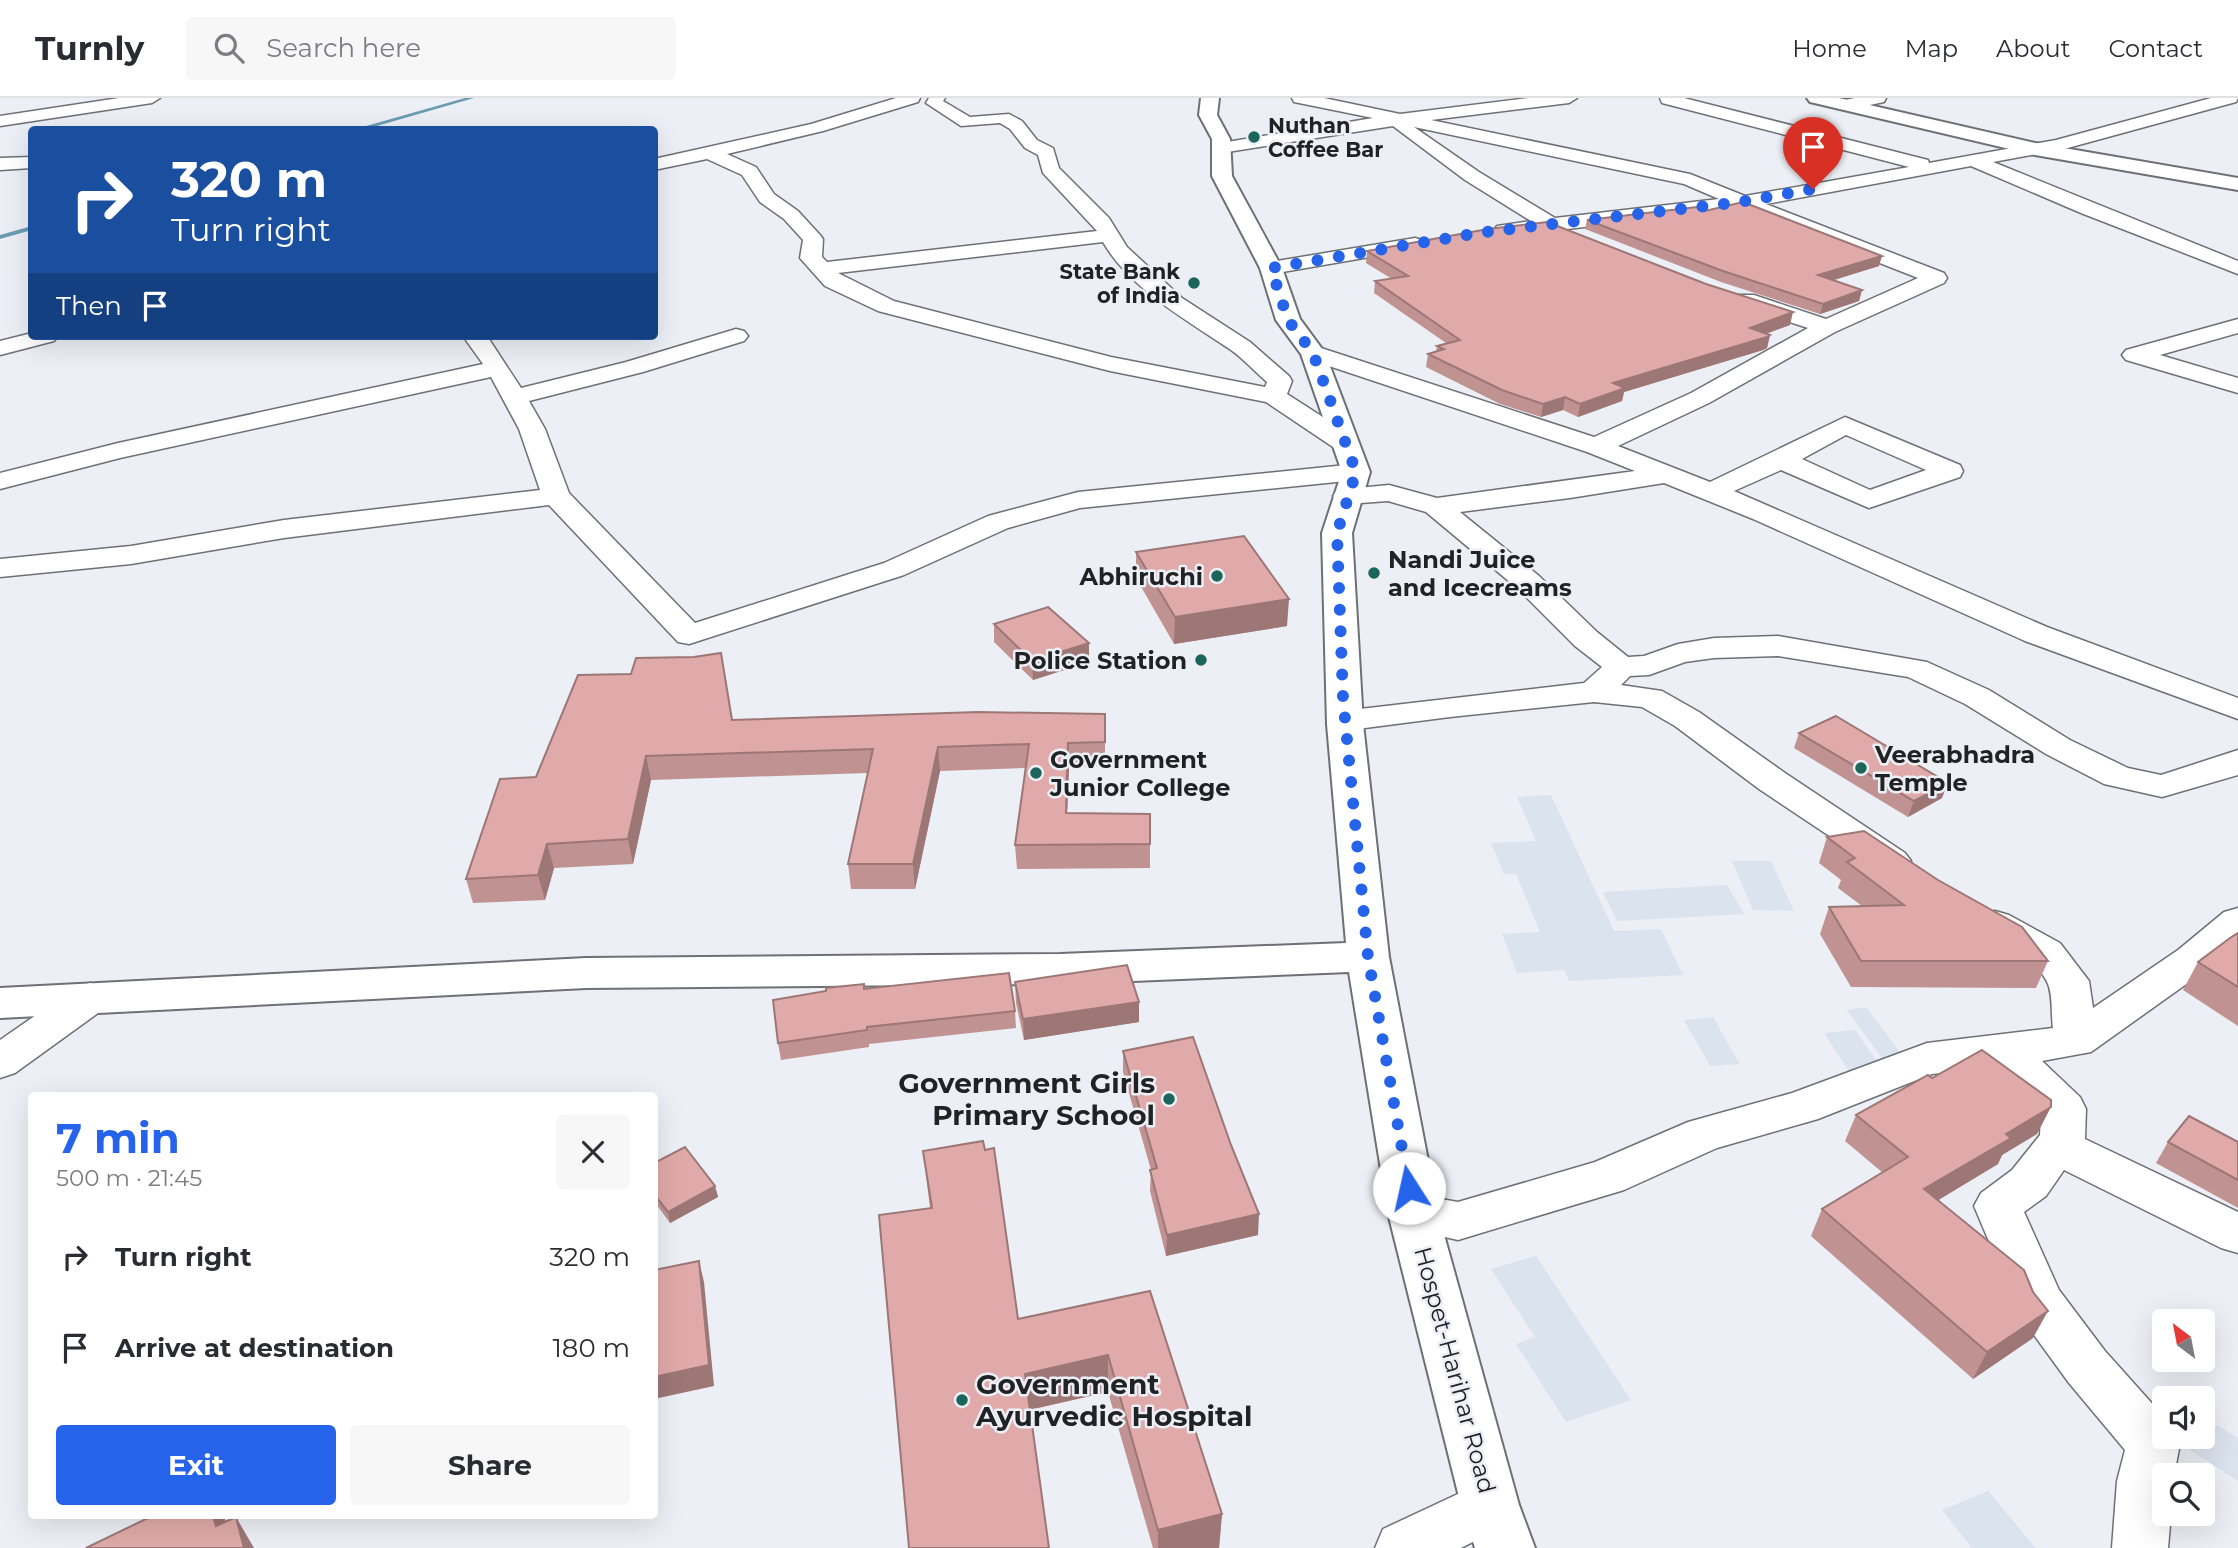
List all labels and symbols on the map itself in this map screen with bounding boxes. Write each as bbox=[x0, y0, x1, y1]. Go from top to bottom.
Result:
place label: Nuthan Coffee Bar bbox=[1268, 113, 1383, 162]
pin bbox=[1783, 117, 1843, 189]
marker: Nuthan Coffee Bar bbox=[1246, 129, 1262, 145]
place label: State Bank of India bbox=[1060, 259, 1180, 308]
marker: State Bank of India bbox=[1186, 275, 1202, 291]
place label: Nandi Juice and Icecreams bbox=[1388, 545, 1572, 602]
place label: Abhiruchi bbox=[1079, 562, 1203, 591]
marker: Nandi Juice and Icecreams bbox=[1366, 565, 1382, 581]
marker: Abhiruchi bbox=[1209, 568, 1225, 584]
place label: Police Station bbox=[1013, 646, 1187, 675]
marker: Police Station bbox=[1193, 652, 1209, 668]
place label: Veerabhadra Temple bbox=[1874, 740, 2035, 797]
place label: Government Junior College bbox=[1049, 745, 1230, 802]
marker: Veerabhadra Temple bbox=[1853, 760, 1869, 776]
marker: Government Junior College bbox=[1028, 765, 1044, 781]
place label: Government Girls Primary School bbox=[898, 1066, 1155, 1132]
marker: Government Girls Primary School bbox=[1161, 1091, 1177, 1107]
position arrow bbox=[1372, 1151, 1446, 1225]
street label: Hospet-Harihar Road bbox=[1408, 1243, 1502, 1497]
north arrow bbox=[2152, 1309, 2216, 1372]
place label: Government Ayurvedic Hospital bbox=[975, 1367, 1252, 1433]
marker: Government Ayurvedic Hospital bbox=[954, 1392, 970, 1408]

